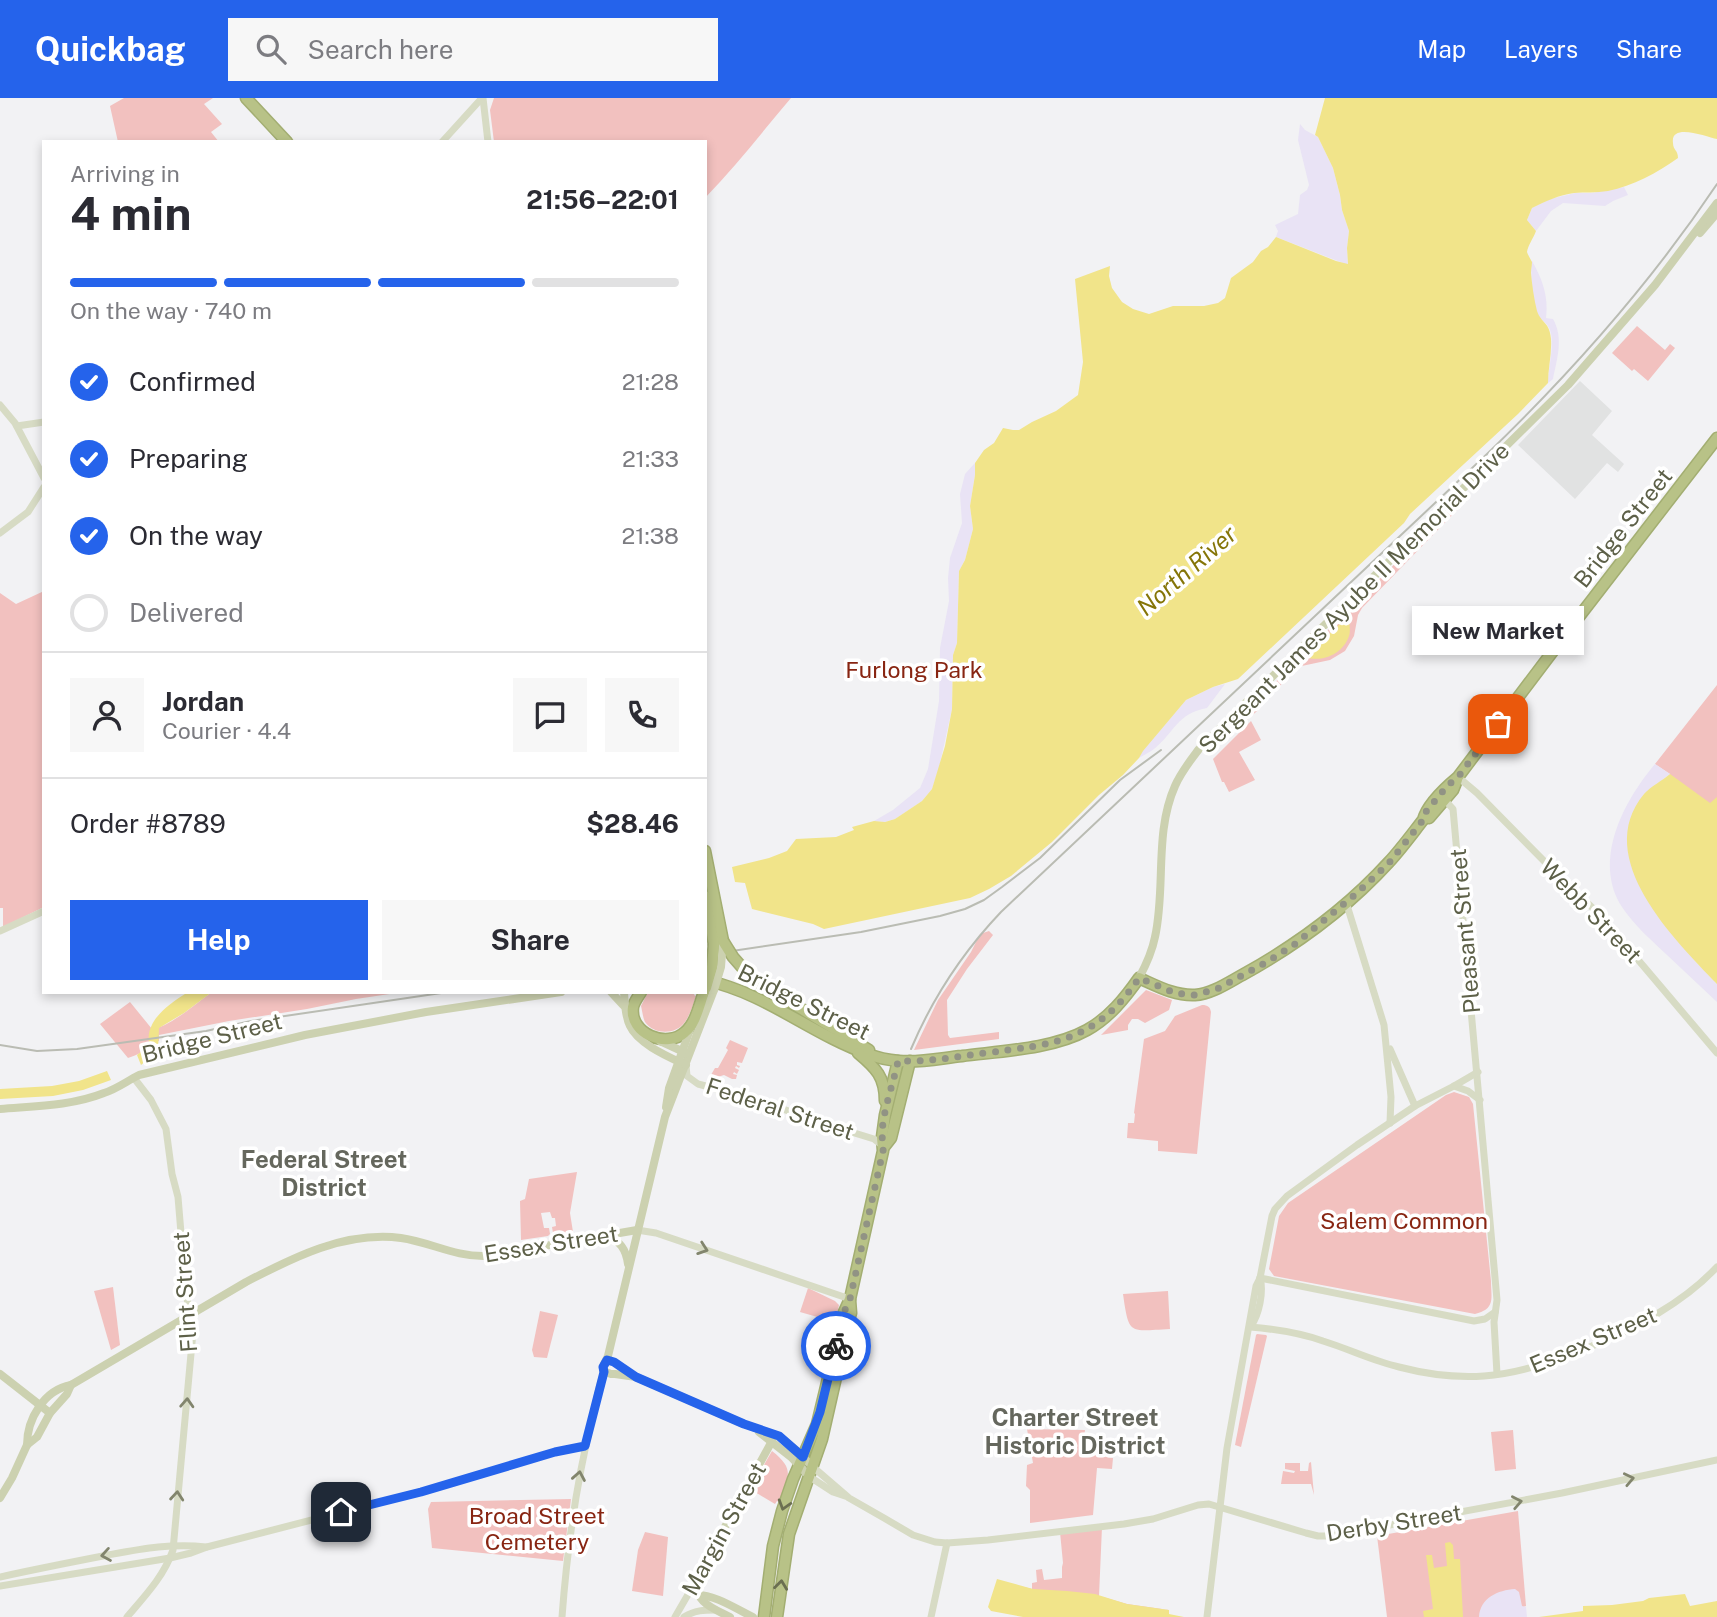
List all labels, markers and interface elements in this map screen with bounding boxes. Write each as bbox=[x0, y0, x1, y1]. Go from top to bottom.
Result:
search box bbox=[228, 18, 718, 81]
text: Quickbag bbox=[35, 30, 186, 68]
icon: search bbox=[252, 30, 290, 68]
text: Search here bbox=[308, 34, 454, 65]
text: Map bbox=[1417, 35, 1466, 63]
text: Layers bbox=[1504, 35, 1578, 63]
text: Share bbox=[1616, 35, 1682, 63]
text: Arriving in bbox=[70, 160, 180, 187]
text: 21:56–22:01 bbox=[526, 184, 679, 215]
text: 4 min bbox=[70, 186, 191, 240]
text: On the way · 740 m bbox=[70, 297, 272, 324]
icon: check bbox=[70, 363, 108, 401]
text: Confirmed bbox=[129, 366, 256, 397]
text: 21:28 bbox=[622, 368, 679, 395]
street label: Sergeant James Ayube II Memorial Drive bbox=[1193, 437, 1515, 759]
icon: check bbox=[70, 440, 108, 478]
text: Preparing bbox=[129, 443, 248, 474]
text: 21:33 bbox=[622, 445, 679, 472]
street label: Bridge Street bbox=[1568, 463, 1677, 592]
icon: check bbox=[70, 517, 108, 555]
water label: North River bbox=[1131, 519, 1242, 621]
text: On the way bbox=[129, 520, 263, 551]
text: 21:38 bbox=[622, 522, 679, 549]
text: Delivered bbox=[129, 597, 244, 628]
callout: New Market bbox=[1412, 605, 1584, 654]
text: New Market bbox=[1432, 617, 1564, 644]
park label: Furlong Park bbox=[845, 656, 983, 683]
button: person bbox=[70, 678, 144, 752]
button: chat bbox=[513, 678, 587, 752]
button: phone bbox=[605, 678, 679, 752]
text: Jordan bbox=[162, 686, 244, 717]
pin bbox=[1468, 694, 1528, 754]
icon: bag bbox=[1479, 705, 1517, 743]
text: Courier · 4.4 bbox=[162, 717, 291, 744]
text: Order #8789 bbox=[70, 808, 226, 839]
text: $28.46 bbox=[586, 808, 679, 839]
street label: Pleasant Street bbox=[1444, 847, 1485, 1015]
street label: Webb Street bbox=[1535, 853, 1648, 968]
button: Help bbox=[70, 900, 368, 980]
button: Share bbox=[382, 900, 679, 980]
street label: Bridge Street bbox=[734, 958, 875, 1045]
street label: Bridge Street bbox=[139, 1007, 285, 1068]
street label: Federal Street bbox=[703, 1072, 858, 1145]
district label: Federal Street District bbox=[241, 1145, 407, 1201]
park label: Salem Common bbox=[1320, 1207, 1488, 1234]
street label: Essex Street bbox=[482, 1220, 620, 1267]
street label: Flint Street bbox=[167, 1231, 202, 1353]
one-way arrow bbox=[696, 1241, 708, 1255]
street label: Essex Street bbox=[1525, 1301, 1660, 1378]
courier bbox=[801, 1311, 871, 1381]
icon: bike bbox=[817, 1327, 855, 1365]
one-way arrow bbox=[179, 1397, 194, 1408]
district label: Charter Street Historic District bbox=[985, 1403, 1165, 1459]
street label: Margin Street bbox=[676, 1458, 771, 1600]
one-way arrow bbox=[571, 1471, 586, 1483]
one-way arrow bbox=[1623, 1473, 1635, 1488]
pin bbox=[311, 1482, 371, 1542]
one-way arrow bbox=[169, 1490, 184, 1501]
icon: home bbox=[322, 1493, 360, 1531]
one-way arrow bbox=[1511, 1495, 1523, 1510]
street label: Derby Street bbox=[1324, 1498, 1463, 1547]
one-way arrow bbox=[777, 1499, 792, 1511]
park label: Broad Street Cemetery bbox=[469, 1502, 605, 1555]
one-way arrow bbox=[100, 1547, 112, 1562]
one-way arrow bbox=[774, 1580, 789, 1591]

